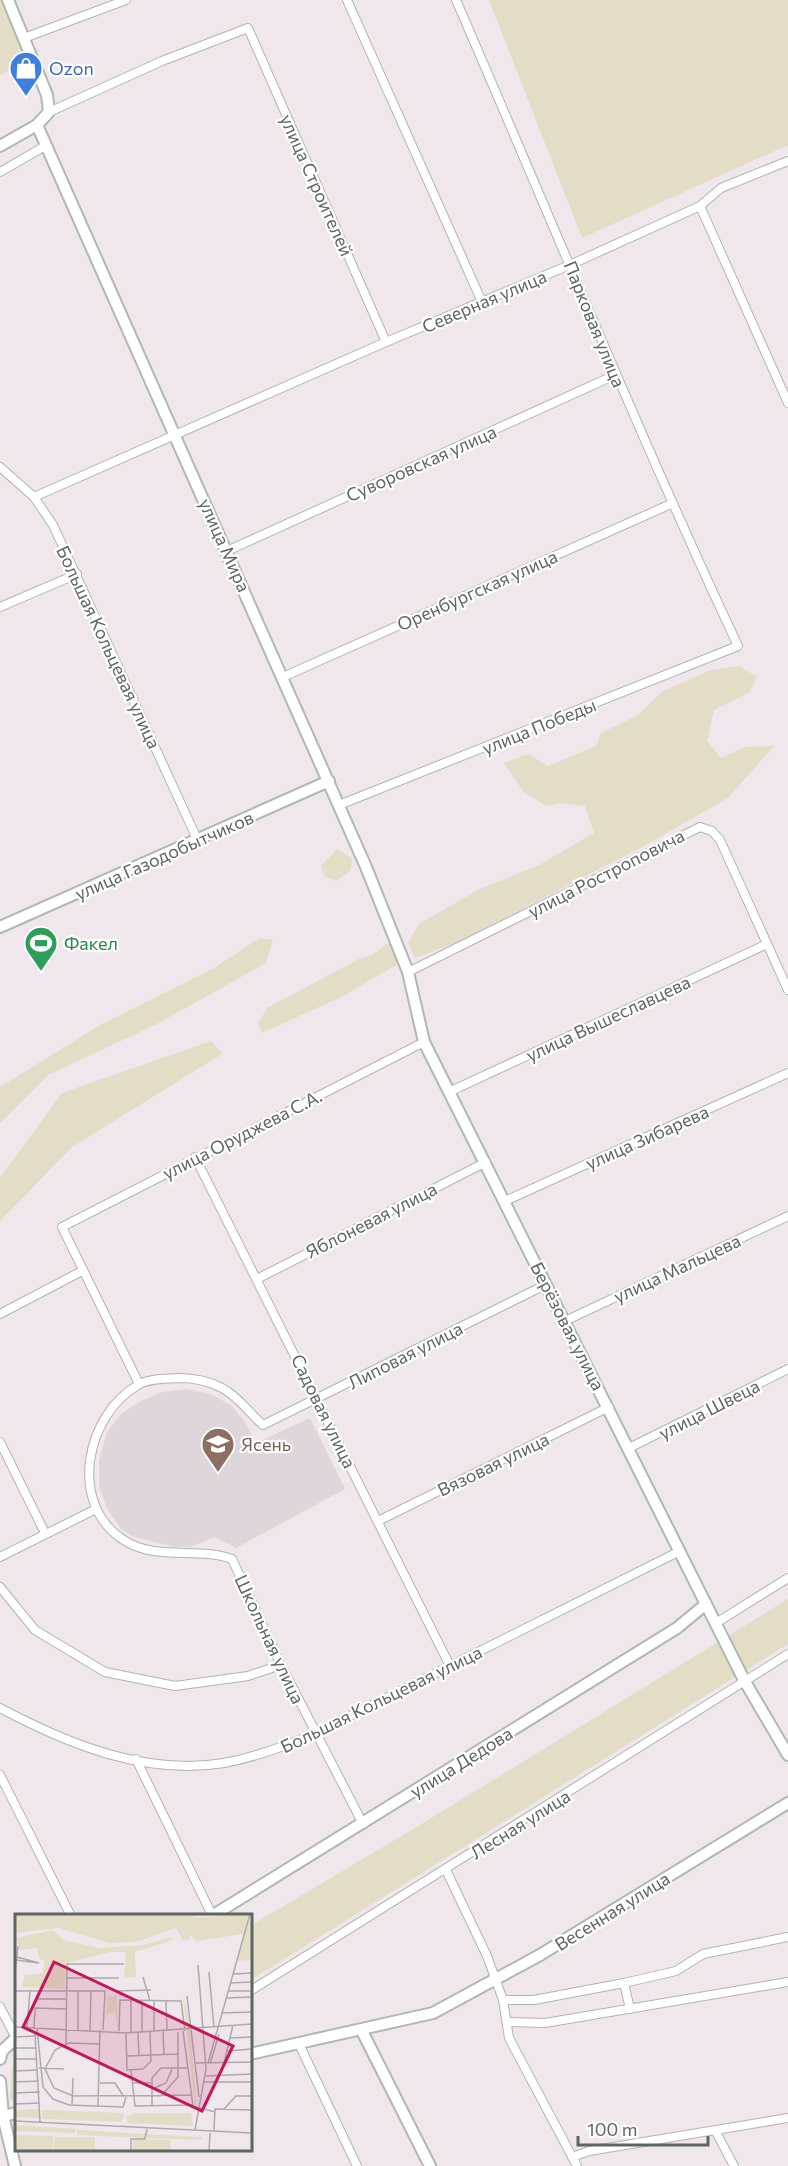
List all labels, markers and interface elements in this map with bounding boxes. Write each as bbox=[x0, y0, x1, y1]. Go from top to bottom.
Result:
shop icon: Ozon bbox=[8, 50, 44, 97]
place label: Ozon bbox=[49, 57, 94, 79]
street label: улица Строителей bbox=[276, 111, 358, 259]
street label: Парковая улица bbox=[560, 258, 630, 390]
street label: Северная улица bbox=[418, 265, 550, 337]
street label: Суворовская улица bbox=[342, 420, 500, 506]
street label: улица Мира bbox=[195, 495, 255, 595]
street label: Большая Кольцевая улица bbox=[52, 542, 166, 752]
street label: Оренбургская улица bbox=[393, 545, 561, 635]
street label: улица Победы bbox=[479, 693, 599, 759]
street label: улица Газодобытчиков bbox=[71, 806, 257, 904]
street label: улица Ростроповича bbox=[524, 824, 688, 922]
sports icon: Факел bbox=[23, 925, 59, 972]
place label: Факел bbox=[64, 932, 118, 954]
street label: улица Вышеславцева bbox=[522, 970, 694, 1066]
street label: улица Оруджева С.А. bbox=[159, 1084, 325, 1184]
street label: улица Зибарева bbox=[582, 1100, 712, 1174]
street label: Яблоневая улица bbox=[302, 1177, 440, 1263]
street label: улица Мальцева bbox=[610, 1229, 744, 1307]
street label: Берёзовая улица bbox=[526, 1258, 610, 1394]
street label: Липовая улица bbox=[344, 1317, 466, 1393]
street label: Садовая улица bbox=[287, 1350, 361, 1472]
street label: улица Швеца bbox=[655, 1374, 763, 1444]
school or university icon: Ясень bbox=[200, 1426, 236, 1473]
street label: Вязовая улица bbox=[434, 1427, 552, 1501]
place label: Ясень bbox=[241, 1433, 291, 1455]
street label: Школьная улица bbox=[230, 1571, 310, 1707]
street label: Большая Кольцевая улица bbox=[277, 1641, 485, 1757]
street label: улица Дедова bbox=[406, 1722, 516, 1802]
street label: Лесная улица bbox=[466, 1785, 574, 1863]
street label: Весенная улица bbox=[550, 1867, 674, 1955]
inset map bbox=[15, 1914, 252, 2151]
scale bar bbox=[578, 2109, 708, 2147]
text: 100 m bbox=[587, 2118, 637, 2140]

